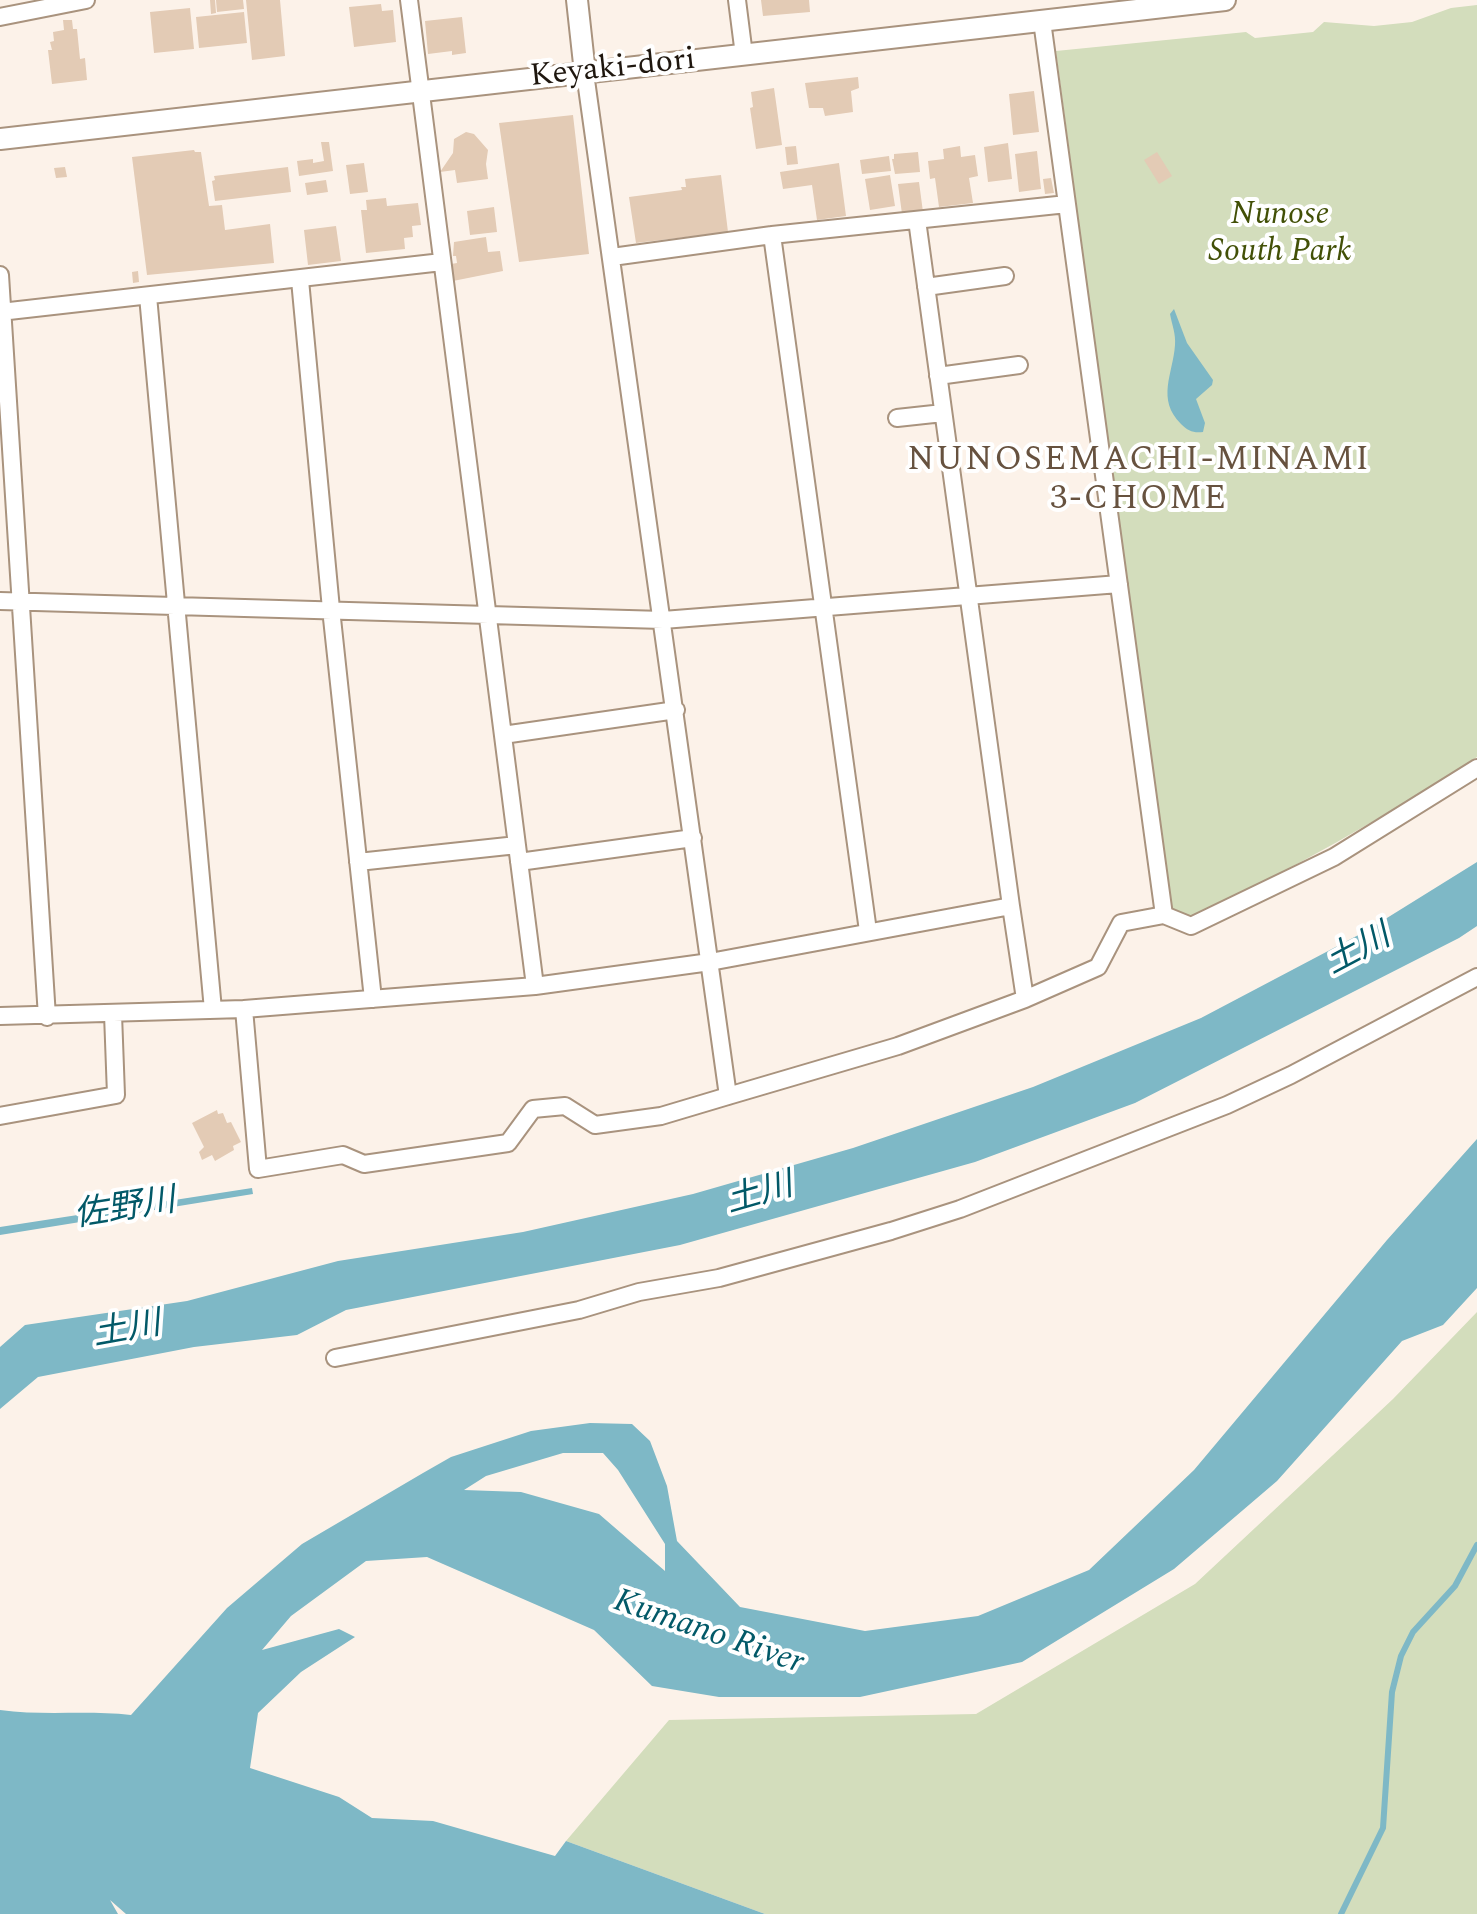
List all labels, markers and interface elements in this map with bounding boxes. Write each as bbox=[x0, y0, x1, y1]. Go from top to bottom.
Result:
street label: Keyaki-dori bbox=[528, 42, 698, 98]
park label: Nunose South Park bbox=[1208, 198, 1352, 273]
district label: NUNOSEMACHI-MINAMI 3-CHOME bbox=[907, 442, 1371, 522]
water label: 土川 bbox=[1319, 918, 1399, 986]
water label: 土川 bbox=[722, 1167, 798, 1225]
water label: 佐野川 bbox=[71, 1183, 179, 1239]
water label: 土川 bbox=[90, 1306, 164, 1358]
water label: Kumano River bbox=[608, 1582, 808, 1686]

